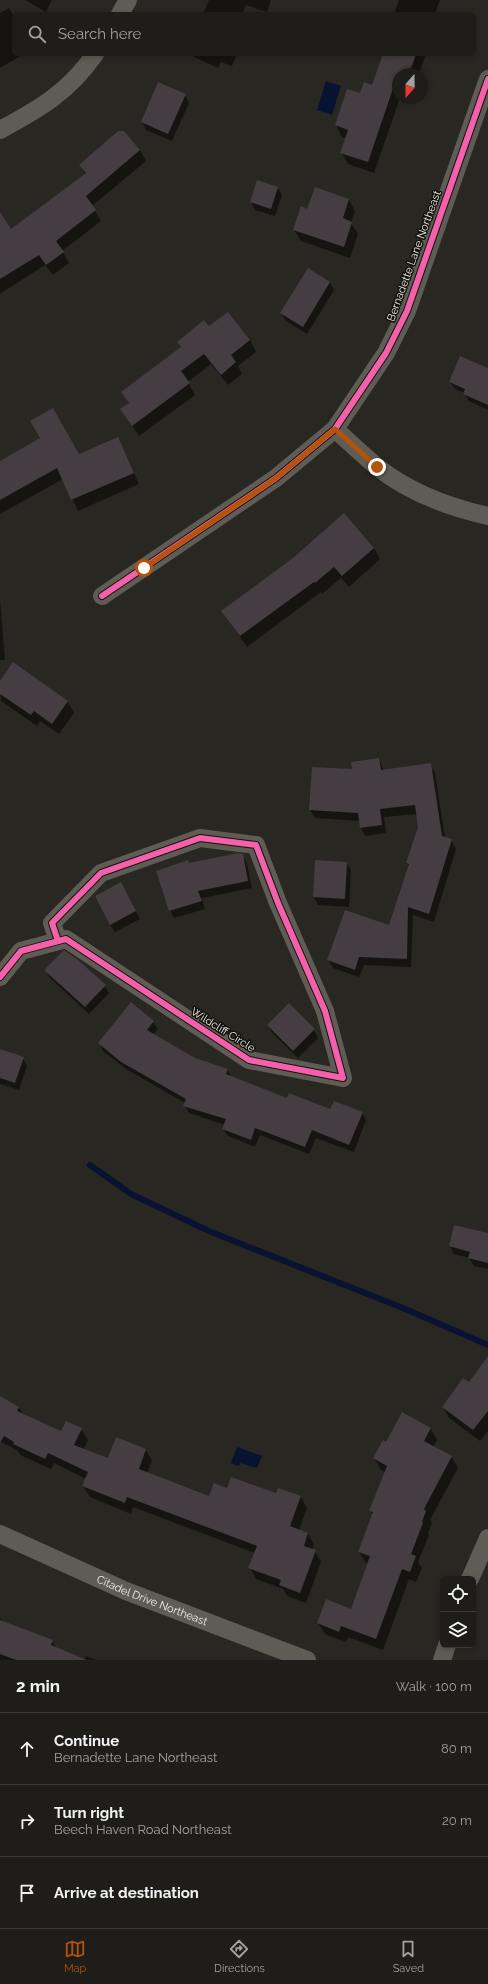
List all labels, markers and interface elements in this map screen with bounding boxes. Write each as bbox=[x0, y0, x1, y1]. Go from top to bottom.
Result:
search box bbox=[12, 12, 476, 56]
icon: search bbox=[26, 23, 48, 45]
text: Search here bbox=[58, 25, 141, 43]
north arrow bbox=[392, 68, 428, 104]
street label: Bernadette Lane Northeast bbox=[384, 189, 444, 323]
route end bbox=[368, 458, 386, 476]
route start bbox=[135, 559, 153, 577]
street label: Wildcliff Circle bbox=[188, 1005, 258, 1055]
street label: Citadel Drive Northeast bbox=[95, 1572, 210, 1628]
map controls bbox=[440, 1576, 476, 1648]
button: locate bbox=[440, 1576, 476, 1612]
button: layers bbox=[440, 1612, 476, 1648]
text: 2 min bbox=[16, 1676, 60, 1696]
text: Walk · 100 m bbox=[396, 1679, 472, 1694]
text: Continue bbox=[54, 1732, 119, 1750]
icon: ahead bbox=[16, 1738, 38, 1760]
text: 80 m bbox=[441, 1741, 472, 1756]
text: Bernadette Lane Northeast bbox=[54, 1750, 217, 1765]
text: Turn right bbox=[54, 1804, 124, 1822]
icon: right bbox=[16, 1810, 38, 1832]
text: 20 m bbox=[442, 1813, 472, 1828]
text: Beech Haven Road Northeast bbox=[54, 1822, 232, 1837]
icon: arrive bbox=[16, 1882, 38, 1904]
text: Arrive at destination bbox=[54, 1884, 199, 1902]
tab: Map bbox=[64, 1938, 86, 1975]
tab: Directions bbox=[214, 1938, 265, 1975]
tab: Saved bbox=[393, 1938, 424, 1975]

